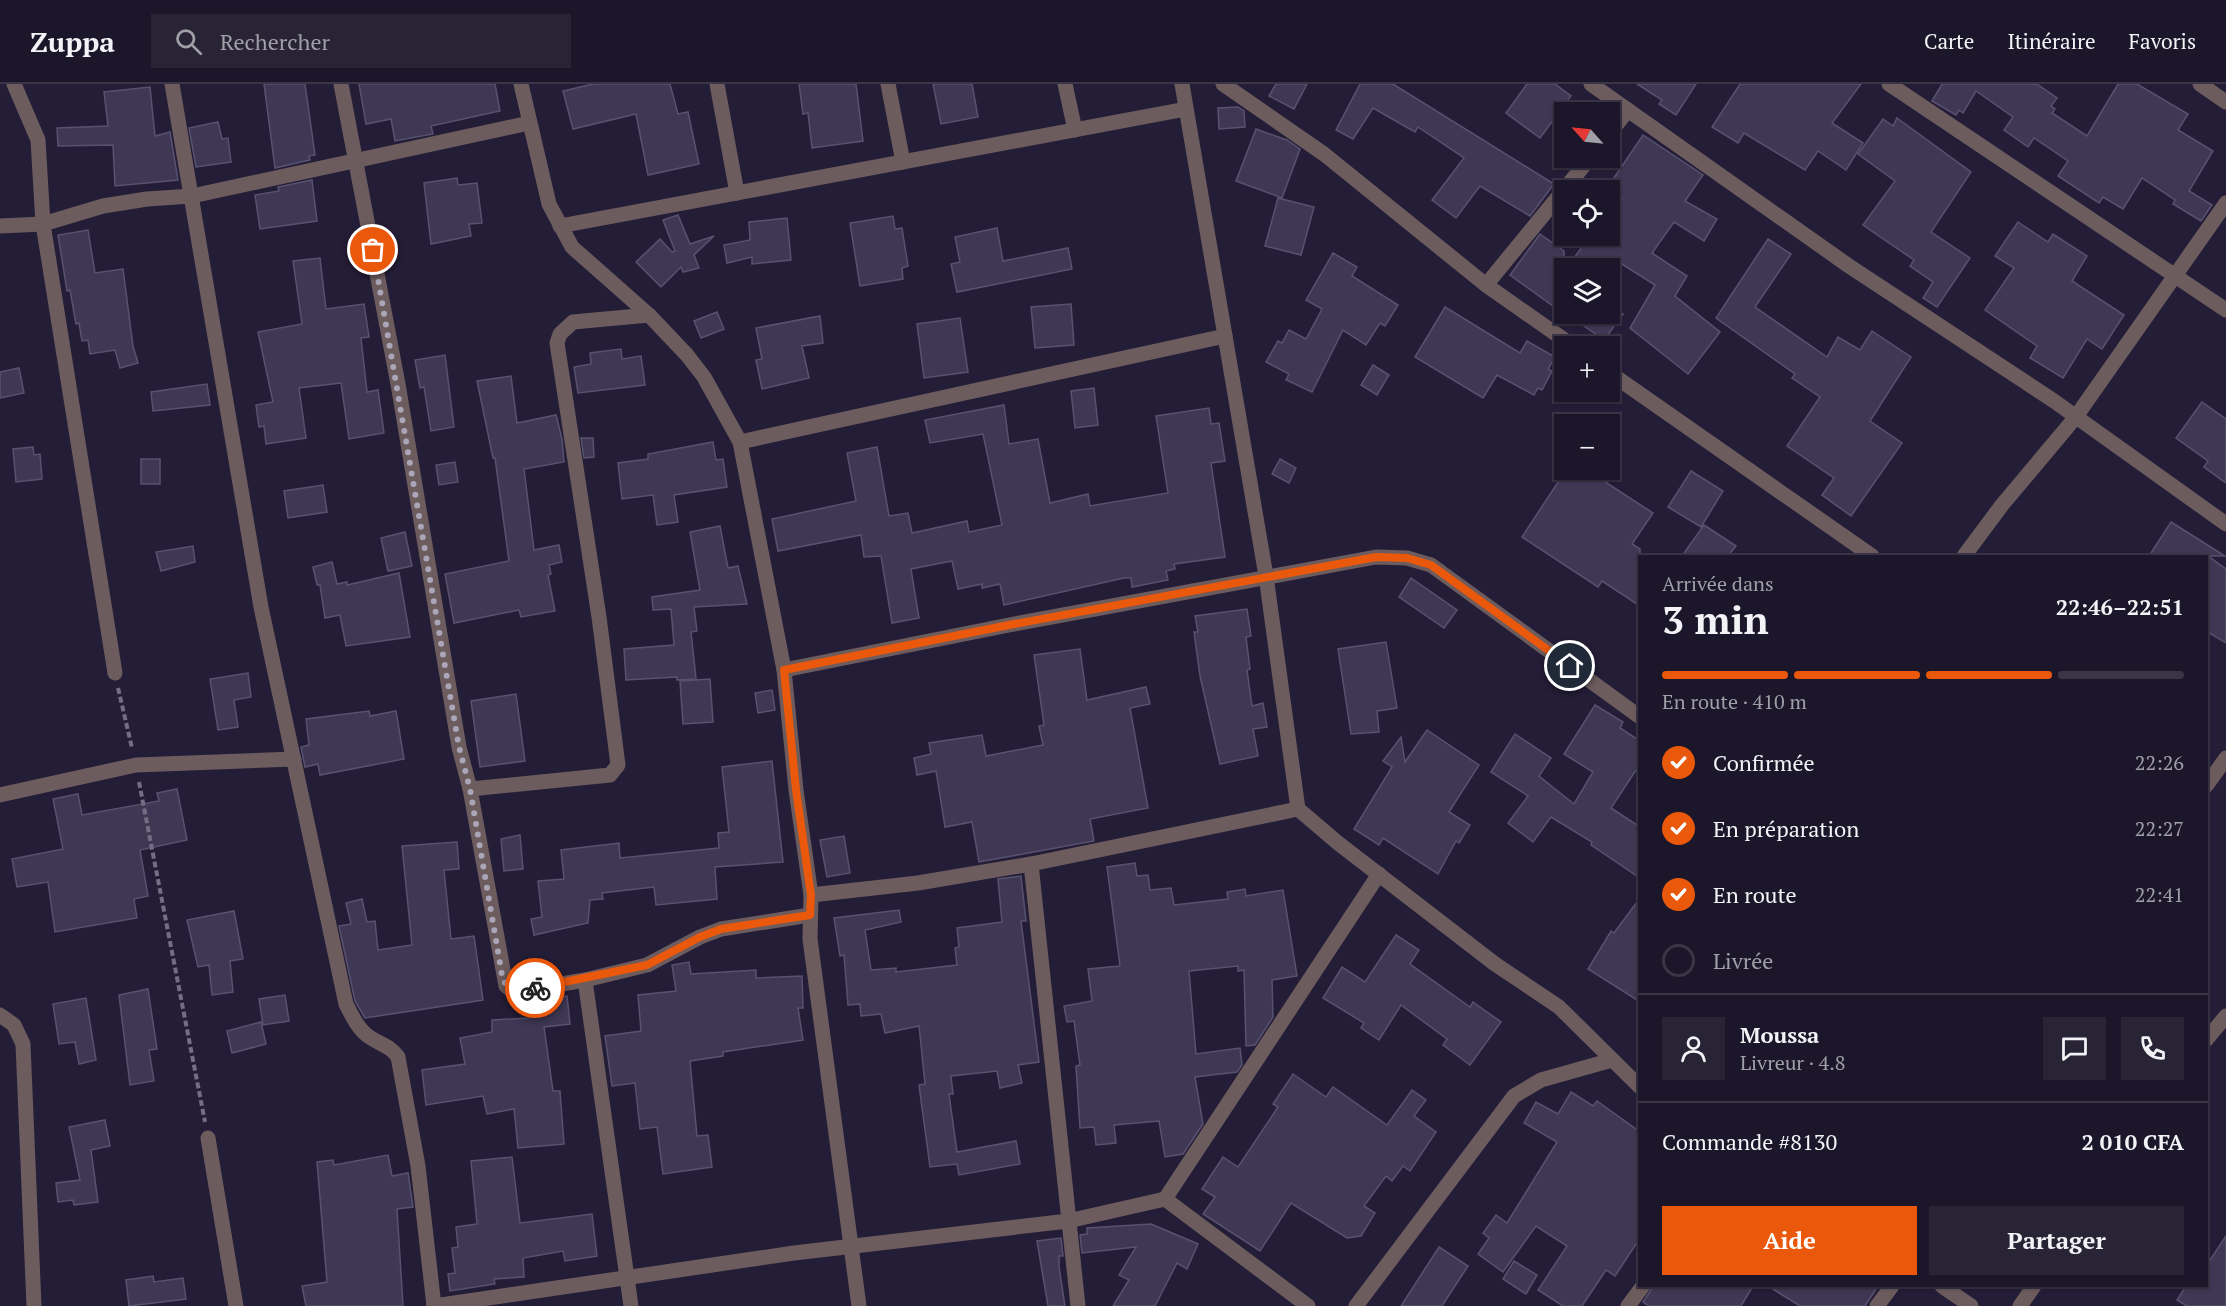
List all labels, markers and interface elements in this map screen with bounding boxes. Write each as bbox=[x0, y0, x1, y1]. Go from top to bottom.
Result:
search box bbox=[151, 14, 571, 68]
text: Zuppa bbox=[30, 23, 115, 60]
icon: search bbox=[172, 25, 205, 58]
text: Rechercher bbox=[220, 27, 330, 56]
text: Carte bbox=[1924, 27, 1974, 55]
text: Itinéraire bbox=[2007, 27, 2096, 55]
text: Favoris bbox=[2129, 27, 2196, 55]
north arrow bbox=[1554, 102, 1620, 168]
map controls bbox=[1554, 102, 1620, 480]
button: locate bbox=[1554, 180, 1620, 246]
pin bbox=[347, 224, 398, 275]
icon: bag bbox=[356, 233, 389, 266]
button: layers bbox=[1554, 258, 1620, 324]
button: + bbox=[1554, 336, 1620, 402]
button: − bbox=[1554, 414, 1620, 480]
text: Arrivée dans bbox=[1662, 570, 1774, 597]
text: 22:46–22:51 bbox=[2056, 592, 2184, 621]
text: 3 min bbox=[1662, 593, 1769, 645]
pin bbox=[1544, 640, 1595, 691]
icon: home bbox=[1553, 649, 1586, 682]
text: En route · 410 m bbox=[1662, 688, 1807, 715]
icon: check bbox=[1662, 746, 1695, 779]
text: Confirmée bbox=[1713, 748, 1815, 777]
text: 22:26 bbox=[2135, 749, 2184, 776]
icon: check bbox=[1662, 812, 1695, 845]
text: En préparation bbox=[1713, 814, 1859, 843]
text: 22:27 bbox=[2135, 815, 2184, 842]
icon: check bbox=[1662, 878, 1695, 911]
text: En route bbox=[1713, 880, 1797, 909]
text: 22:41 bbox=[2135, 881, 2184, 908]
text: Livrée bbox=[1713, 946, 1773, 975]
courier bbox=[505, 958, 565, 1018]
icon: bike bbox=[519, 972, 552, 1005]
button: person bbox=[1662, 1017, 1725, 1080]
button: chat bbox=[2043, 1017, 2106, 1080]
button: phone bbox=[2121, 1017, 2184, 1080]
text: Moussa bbox=[1740, 1020, 1819, 1049]
text: Livreur · 4.8 bbox=[1740, 1049, 1845, 1076]
text: Commande #8130 bbox=[1662, 1127, 1837, 1156]
text: 2 010 CFA bbox=[2081, 1127, 2184, 1156]
button: Aide bbox=[1662, 1206, 1917, 1275]
button: Partager bbox=[1929, 1206, 2184, 1275]

